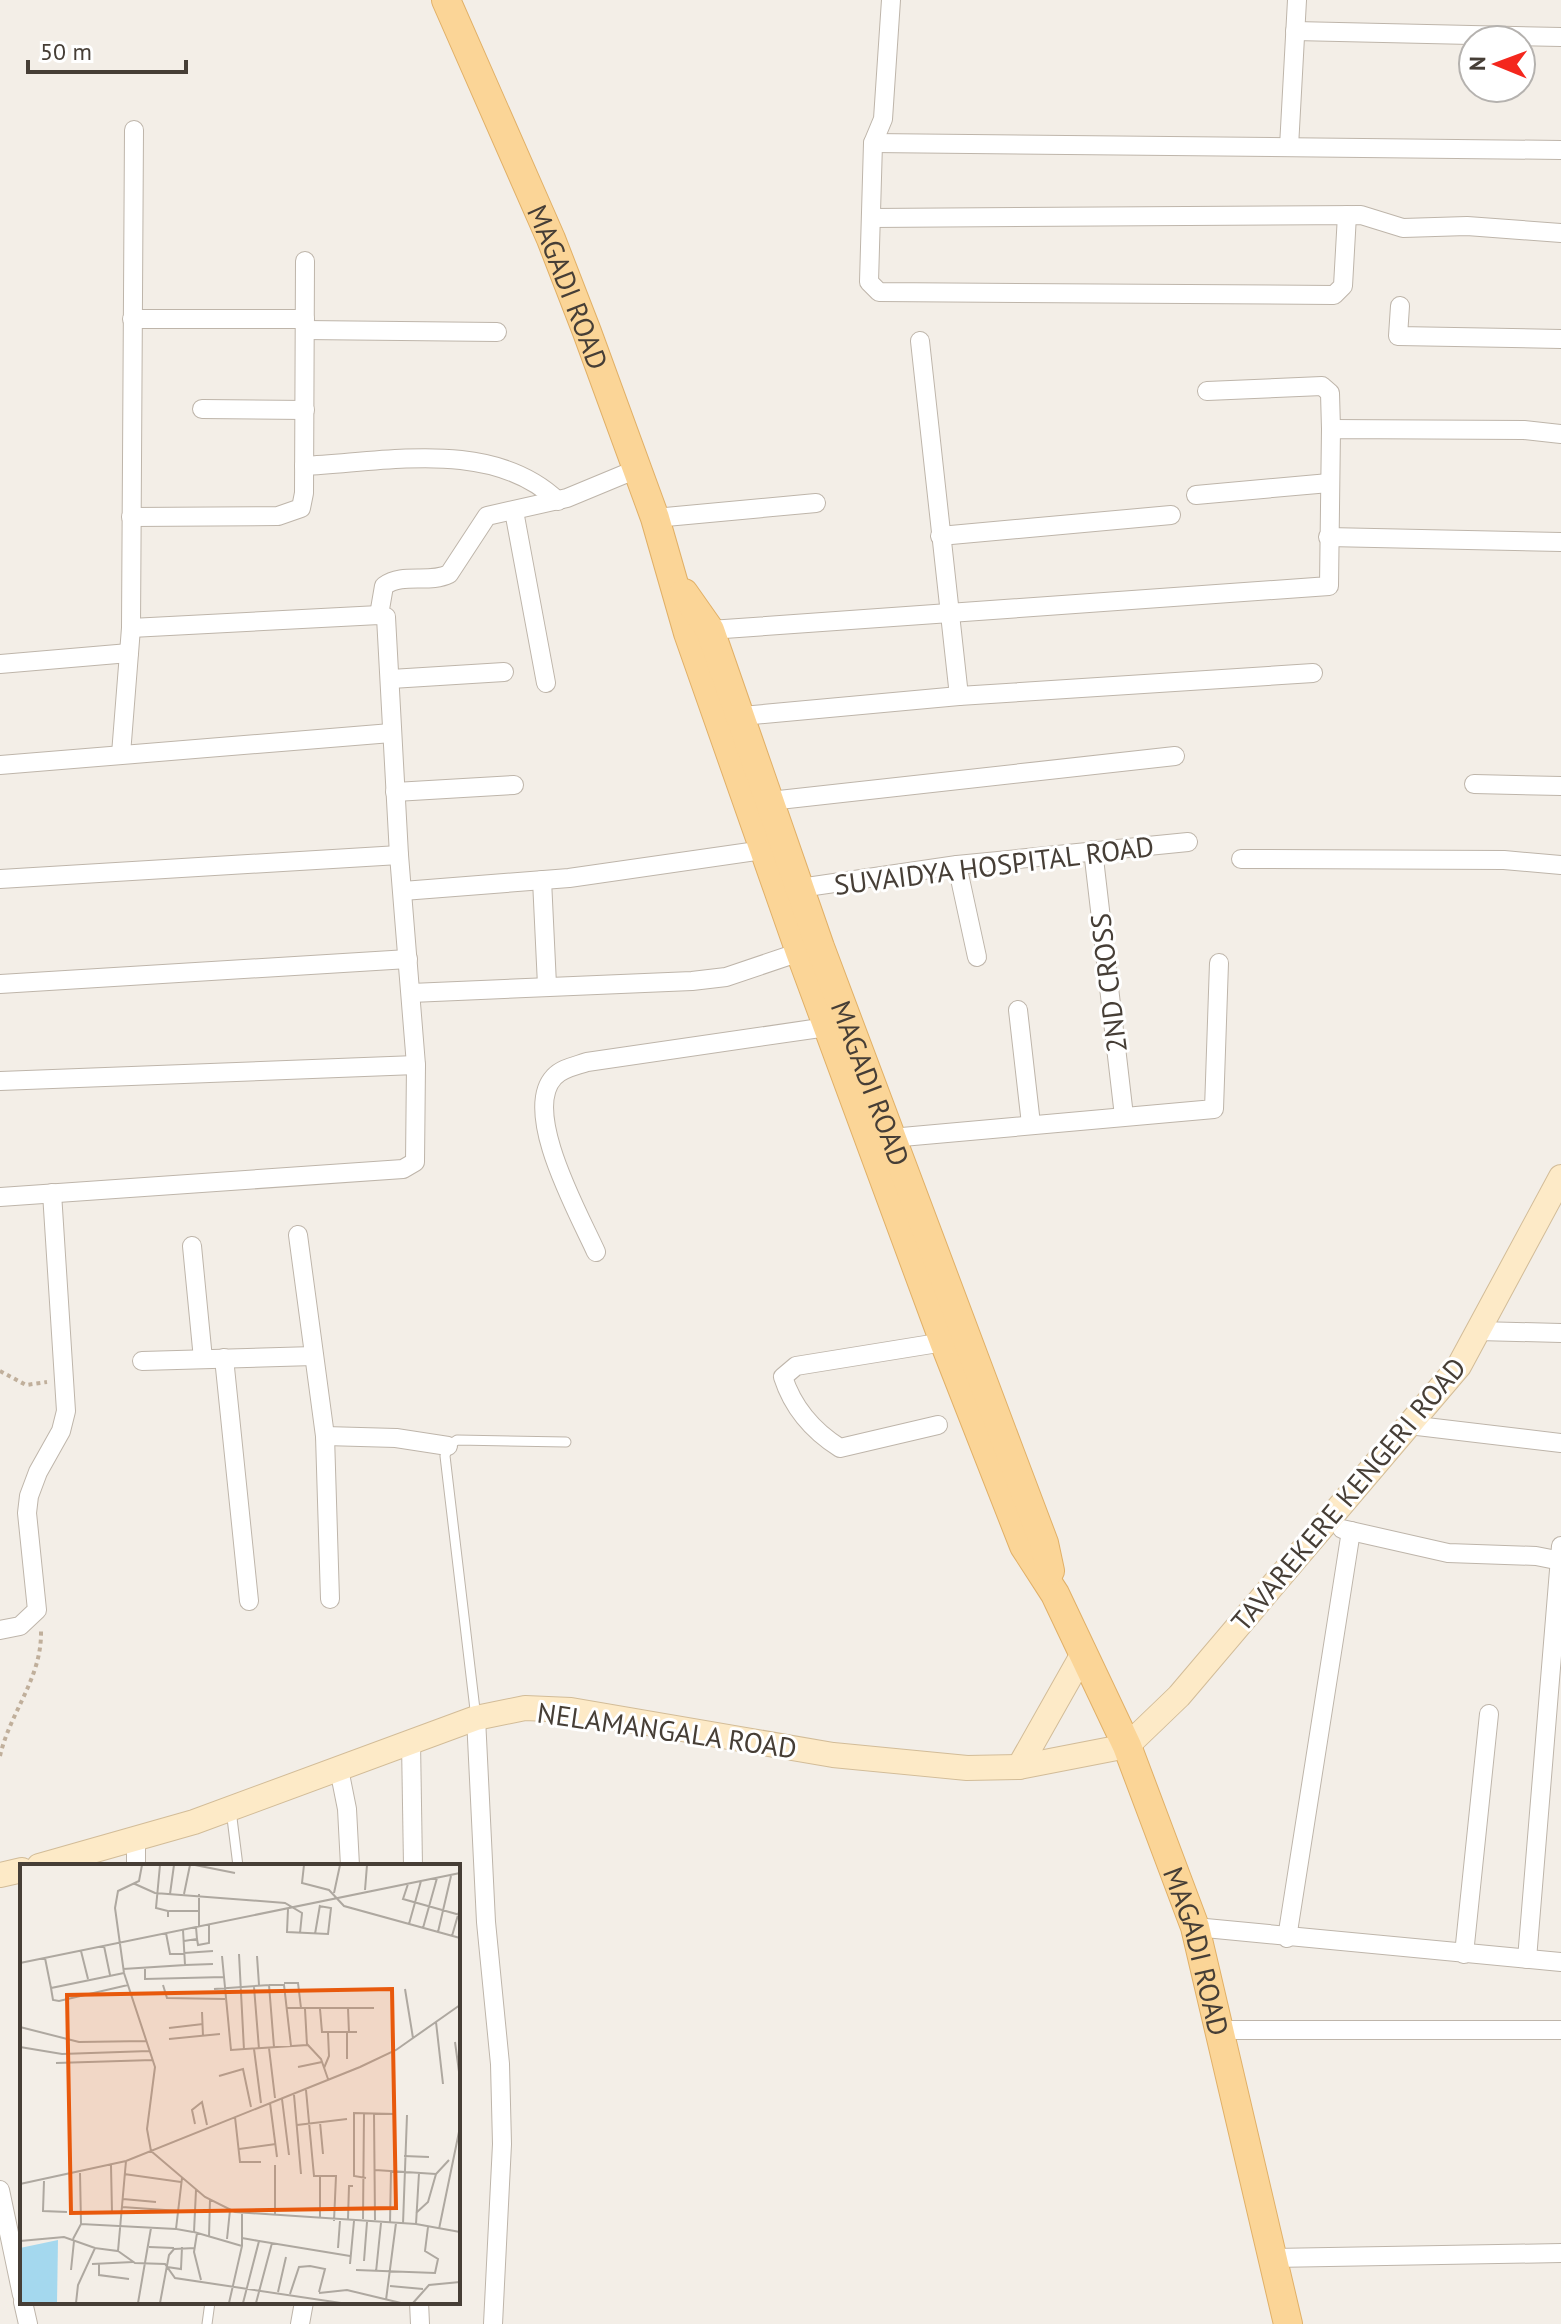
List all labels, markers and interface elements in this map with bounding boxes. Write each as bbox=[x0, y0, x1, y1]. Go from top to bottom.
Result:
scale bar bbox=[28, 24, 186, 74]
north arrow bbox=[1457, 24, 1537, 104]
text: 50 m bbox=[40, 36, 92, 67]
text: N bbox=[1463, 56, 1491, 71]
street label: MAGADI ROAD bbox=[520, 199, 617, 374]
street label: SUVAIDYA HOSPITAL ROAD bbox=[832, 827, 1156, 903]
street label: 2ND CROSS bbox=[1081, 911, 1135, 1055]
street label: MAGADI ROAD bbox=[823, 995, 919, 1171]
street label: TAVAREKERE KENGERI ROAD bbox=[1222, 1349, 1474, 1639]
street label: NELAMANGALA ROAD bbox=[535, 1693, 799, 1767]
street label: MAGADI ROAD bbox=[1156, 1861, 1238, 2039]
inset map bbox=[20, 1864, 460, 2304]

